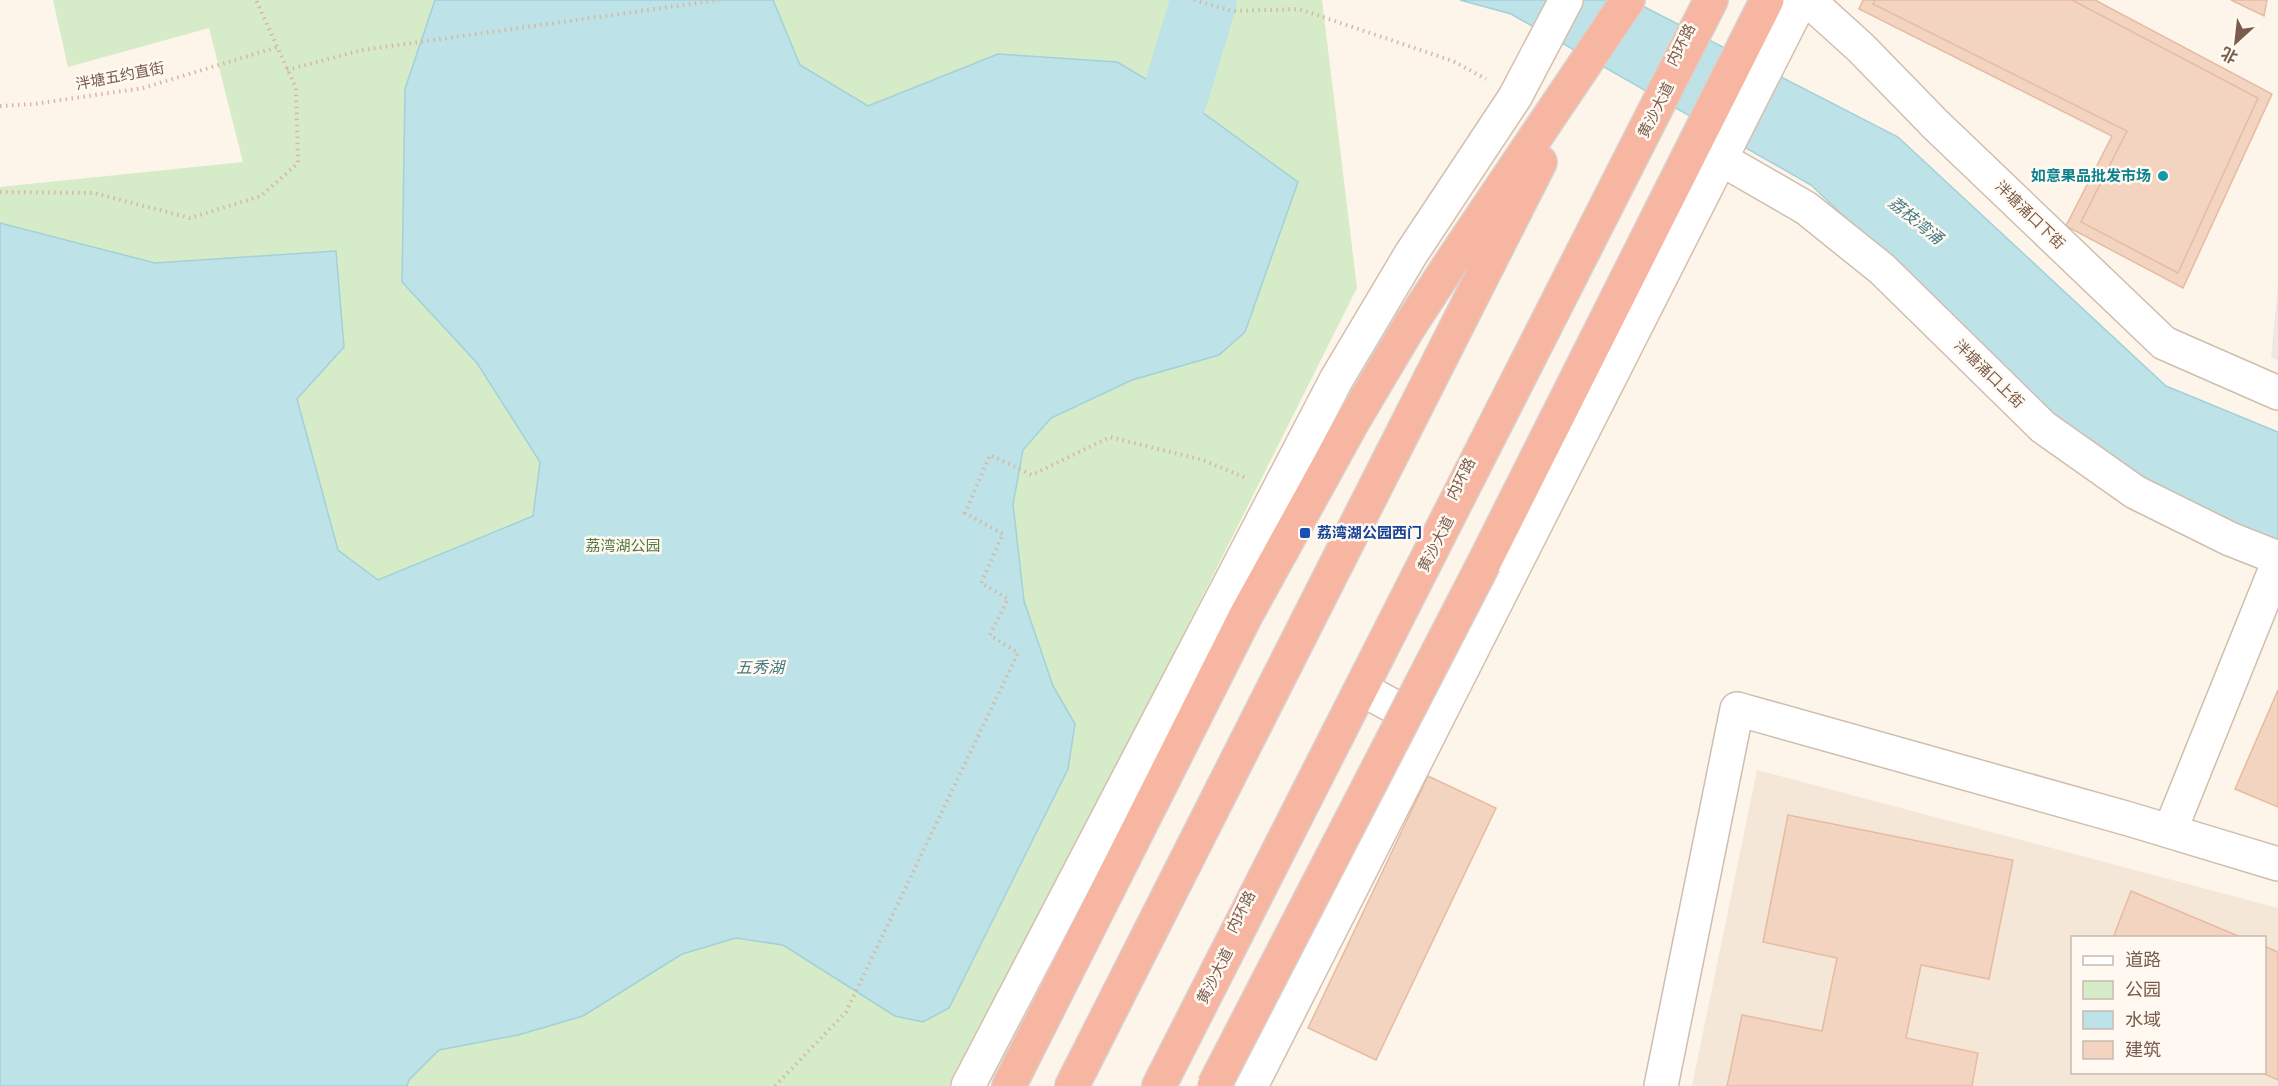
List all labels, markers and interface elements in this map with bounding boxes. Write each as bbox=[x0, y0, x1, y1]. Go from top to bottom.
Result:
north arrow bbox=[2206, 12, 2266, 72]
street label: 内环路 bbox=[1663, 21, 1698, 69]
text: 北 bbox=[2218, 43, 2241, 67]
street label: 泮塘五约直街 bbox=[74, 59, 166, 92]
street label: 黄沙大道 bbox=[1634, 79, 1677, 140]
place label: 如意果品批发市场 bbox=[2031, 167, 2151, 184]
marker: 如意果品批发市场 bbox=[2156, 169, 2170, 183]
street label: 泮塘涌口下街 bbox=[1992, 177, 2069, 252]
water label: 荔枝湾涌 bbox=[1885, 193, 1948, 249]
street label: 泮塘涌口上街 bbox=[1951, 336, 2028, 411]
street label: 内环路 bbox=[1443, 455, 1478, 503]
street label: 黄沙大道 bbox=[1414, 513, 1457, 574]
place label: 荔湾湖公园西门 bbox=[1317, 524, 1422, 541]
marker: 荔湾湖公园西门 bbox=[1298, 526, 1312, 540]
park label: 荔湾湖公园 bbox=[585, 537, 661, 554]
water label: 五秀湖 bbox=[736, 658, 787, 677]
street label: 内环路 bbox=[1223, 888, 1258, 936]
legend bbox=[2071, 936, 2266, 1074]
street label: 黄沙大道 bbox=[1193, 945, 1236, 1006]
text: 道路 bbox=[2125, 949, 2161, 970]
text: 公园 bbox=[2125, 979, 2161, 1000]
text: 水域 bbox=[2125, 1009, 2161, 1030]
text: 建筑 bbox=[2125, 1039, 2161, 1060]

